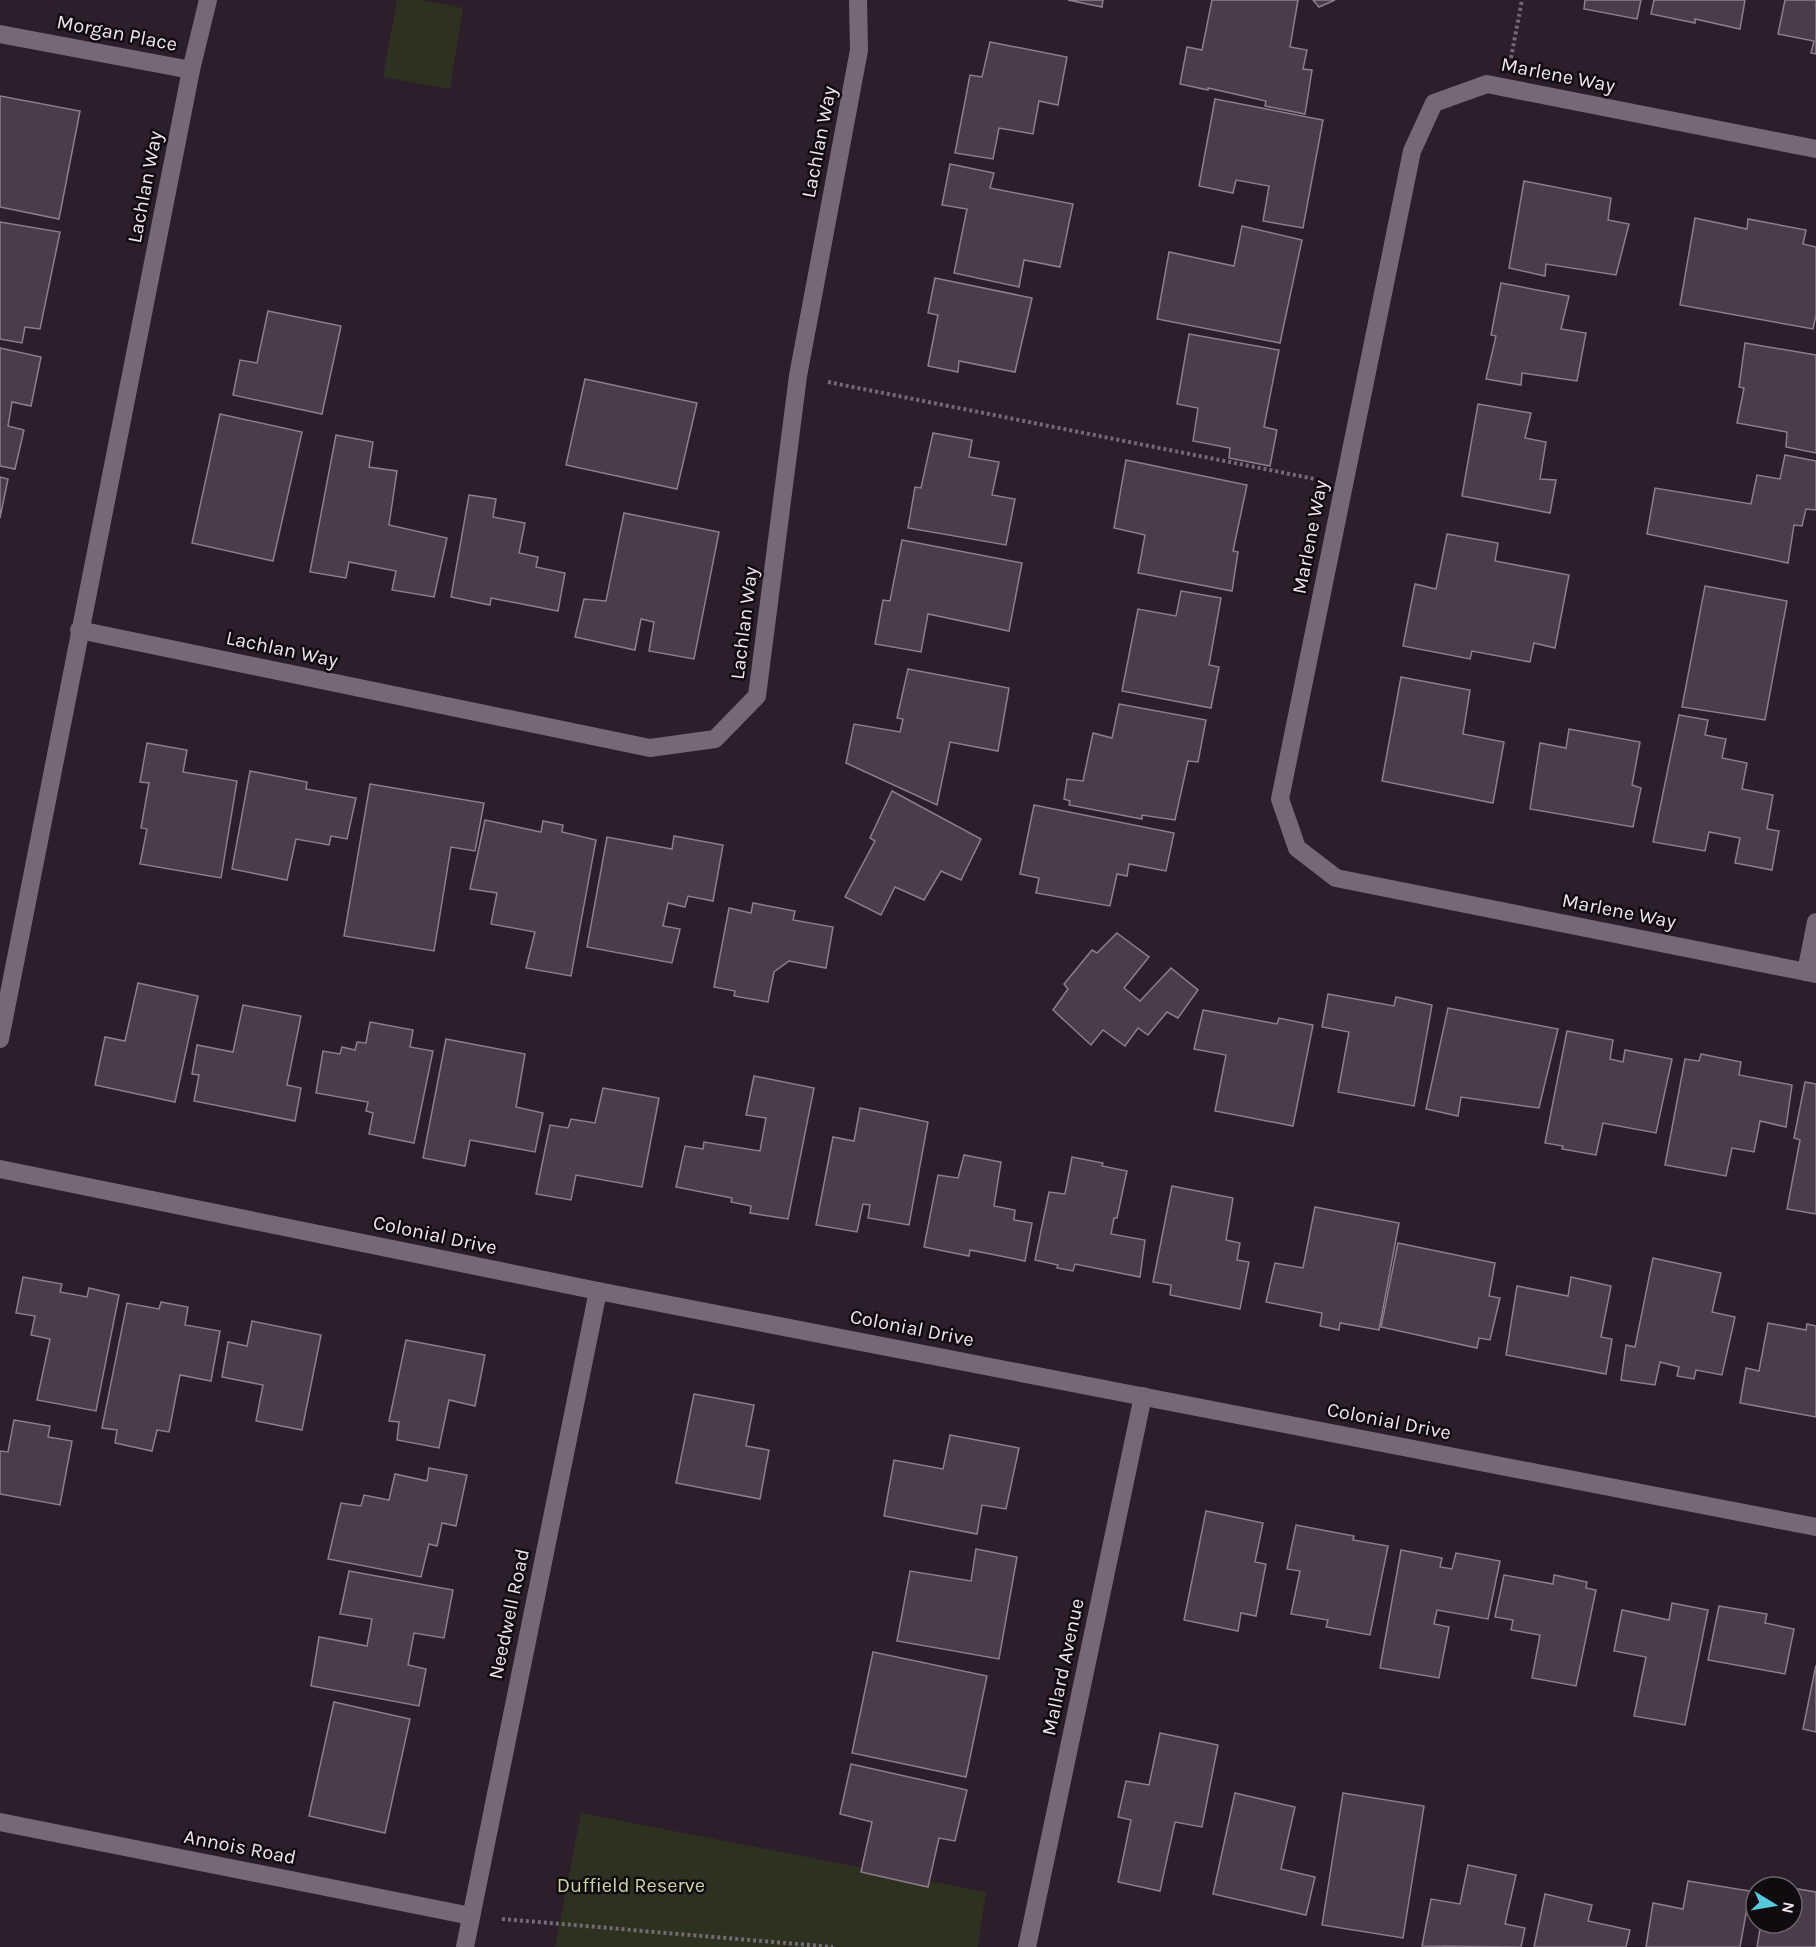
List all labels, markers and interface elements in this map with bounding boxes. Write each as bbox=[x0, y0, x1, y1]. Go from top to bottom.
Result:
street label: Morgan Place bbox=[55, 10, 179, 56]
street label: Marlene Way bbox=[1499, 53, 1617, 97]
street label: Lachlan Way bbox=[797, 84, 841, 200]
street label: Lachlan Way bbox=[123, 129, 167, 245]
street label: Marlene Way bbox=[1288, 478, 1332, 596]
street label: Lachlan Way bbox=[726, 565, 762, 681]
street label: Lachlan Way bbox=[224, 626, 340, 672]
street label: Marlene Way bbox=[1560, 889, 1678, 933]
street label: Colonial Drive bbox=[371, 1211, 499, 1259]
street label: Colonial Drive bbox=[848, 1305, 976, 1351]
street label: Colonial Drive bbox=[1325, 1398, 1453, 1444]
street label: Needwell Road bbox=[484, 1547, 534, 1681]
street label: Mallard Avenue bbox=[1037, 1596, 1089, 1738]
street label: Annois Road bbox=[182, 1825, 298, 1869]
park label: Duffield Reserve bbox=[557, 1874, 705, 1897]
north arrow bbox=[1744, 1875, 1804, 1935]
text: N bbox=[1778, 1900, 1799, 1915]

